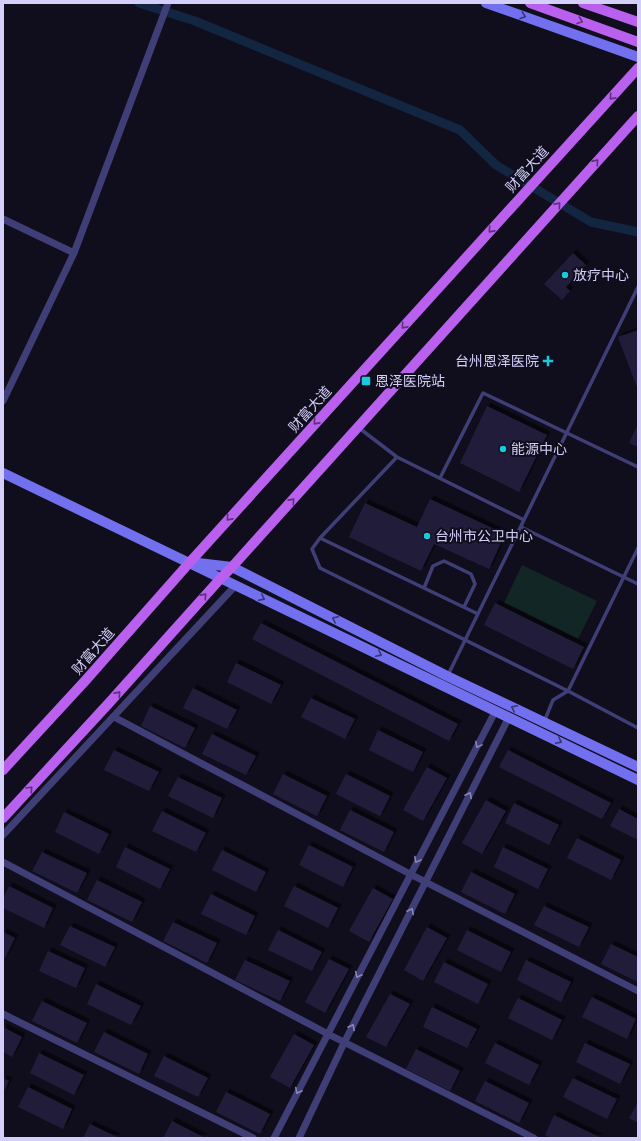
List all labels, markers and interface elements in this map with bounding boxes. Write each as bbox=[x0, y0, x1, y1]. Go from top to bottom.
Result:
one-way arrow bbox=[519, 11, 526, 20]
one-way arrow bbox=[576, 16, 583, 25]
one-way arrow bbox=[610, 92, 617, 99]
street label: 财富大道 bbox=[502, 143, 552, 196]
one-way arrow bbox=[592, 160, 599, 167]
one-way arrow bbox=[554, 202, 561, 210]
one-way arrow bbox=[489, 225, 496, 233]
place label: 放疗中心 bbox=[573, 267, 629, 284]
marker: 放疗中心 bbox=[560, 270, 570, 280]
one-way arrow bbox=[401, 321, 409, 329]
place label: 台州恩泽医院 bbox=[455, 353, 539, 370]
marker: 台州恩泽医院 bbox=[542, 355, 554, 367]
place label: 恩泽医院站 bbox=[375, 373, 445, 390]
marker: 恩泽医院站 bbox=[360, 375, 372, 387]
street label: 财富大道 bbox=[285, 383, 335, 436]
one-way arrow bbox=[314, 417, 321, 425]
place label: 能源中心 bbox=[511, 441, 567, 458]
marker: 能源中心 bbox=[498, 444, 508, 454]
one-way arrow bbox=[287, 498, 295, 506]
one-way arrow bbox=[227, 514, 234, 521]
place label: 台州市公卫中心 bbox=[435, 528, 533, 545]
marker: 台州市公卫中心 bbox=[422, 531, 432, 541]
one-way arrow bbox=[258, 593, 266, 601]
one-way arrow bbox=[199, 594, 206, 601]
one-way arrow bbox=[332, 617, 339, 624]
street label: 财富大道 bbox=[69, 625, 118, 678]
one-way arrow bbox=[375, 649, 383, 657]
one-way arrow bbox=[113, 691, 120, 699]
one-way arrow bbox=[511, 705, 518, 713]
one-way arrow bbox=[555, 736, 563, 744]
one-way arrow bbox=[475, 741, 482, 748]
one-way arrow bbox=[25, 786, 32, 794]
one-way arrow bbox=[465, 792, 472, 799]
one-way arrow bbox=[414, 856, 422, 863]
one-way arrow bbox=[406, 908, 413, 915]
one-way arrow bbox=[355, 971, 363, 979]
one-way arrow bbox=[347, 1024, 355, 1031]
one-way arrow bbox=[296, 1087, 303, 1094]

